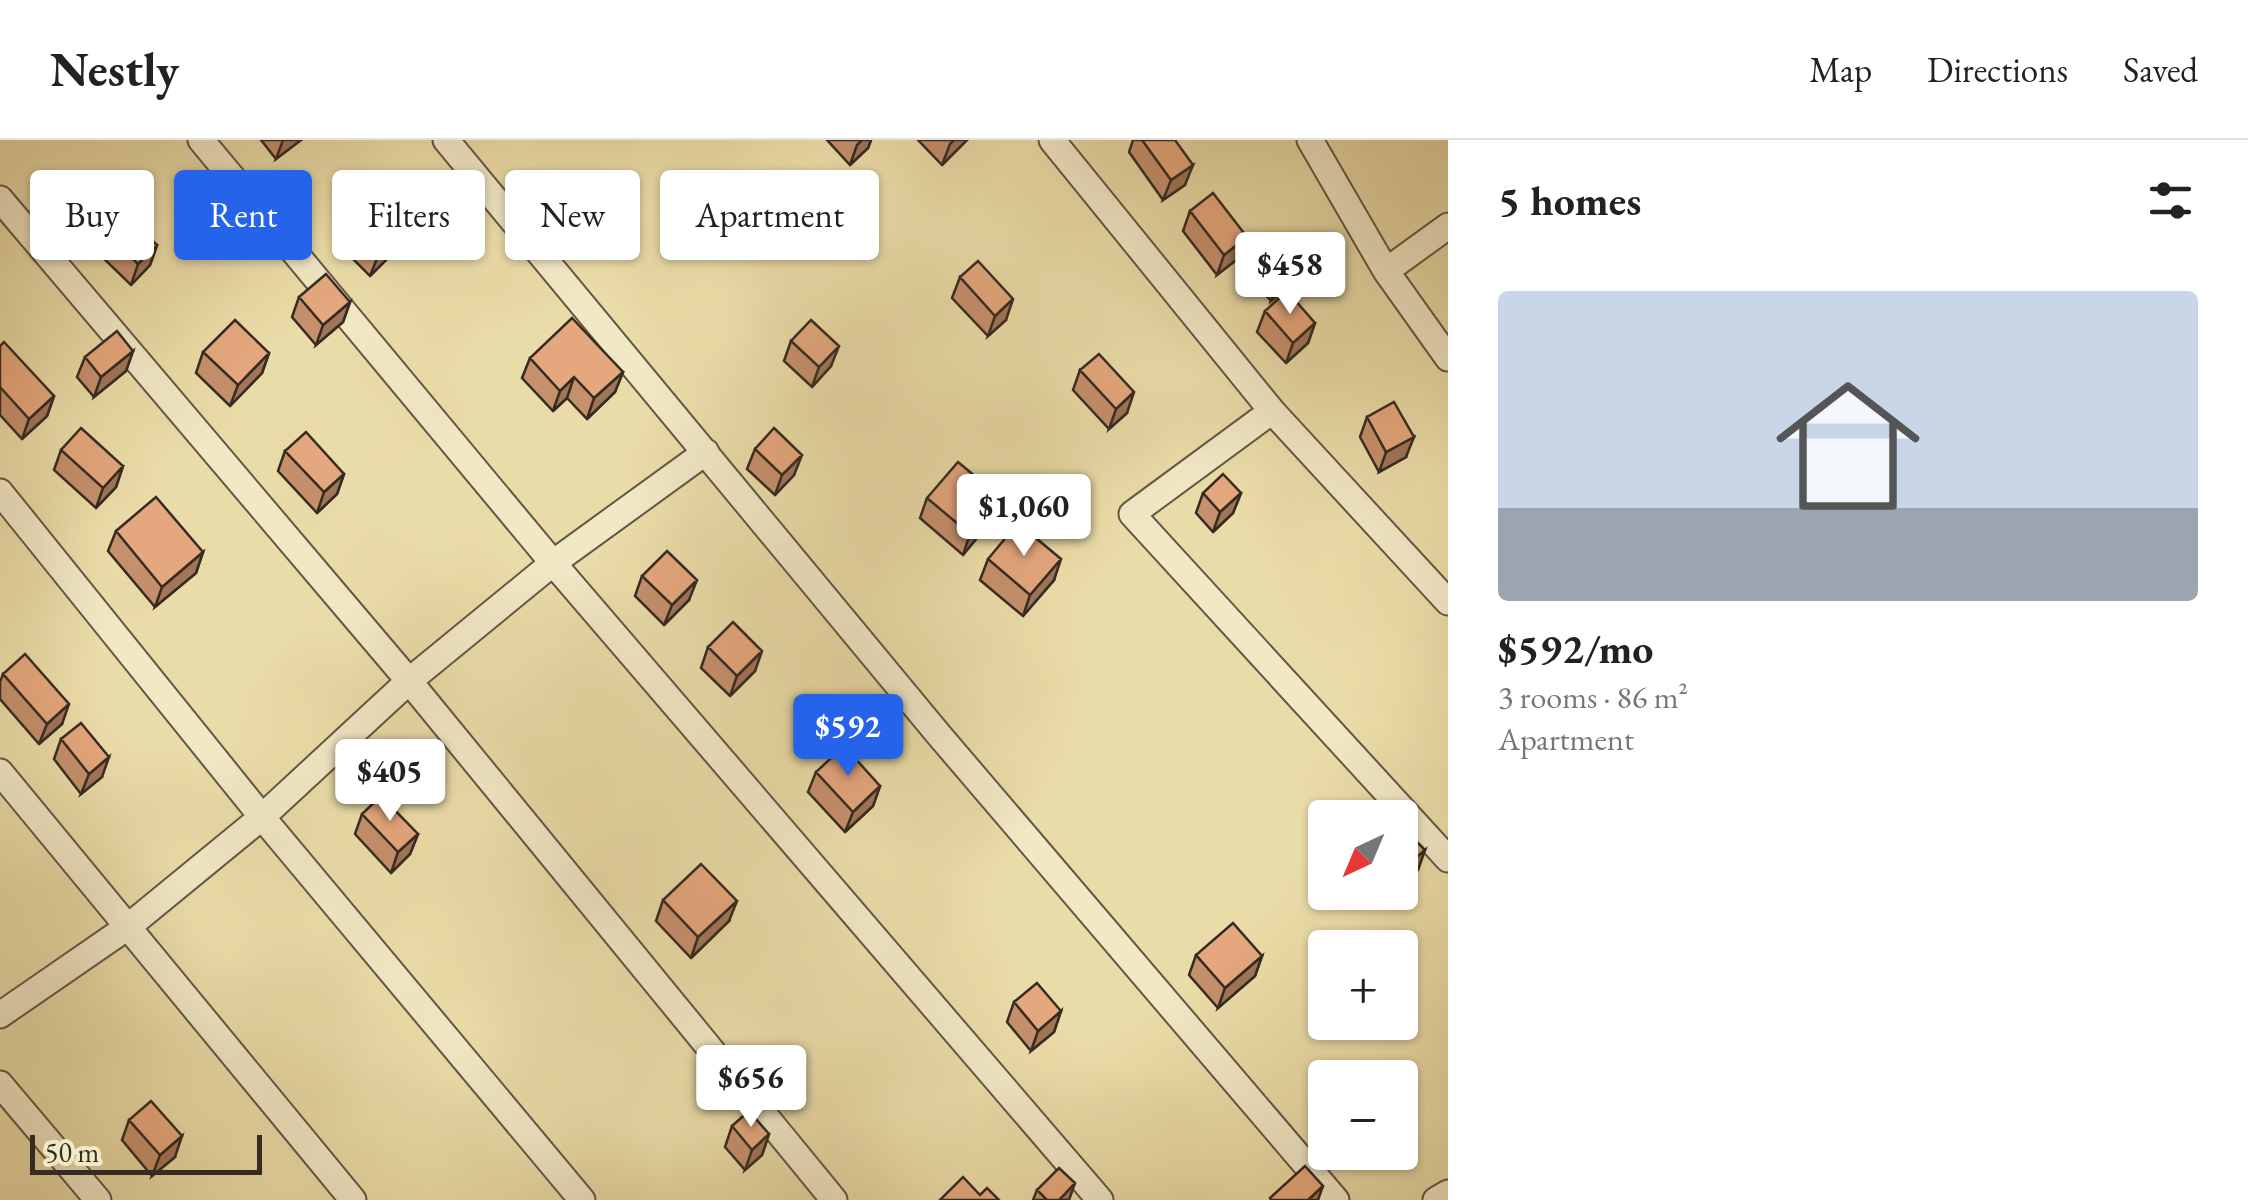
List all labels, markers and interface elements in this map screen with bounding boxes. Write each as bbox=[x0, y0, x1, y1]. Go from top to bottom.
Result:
text: Nestly bbox=[50, 38, 179, 100]
text: Map bbox=[1809, 47, 1872, 92]
text: Directions bbox=[1927, 47, 2068, 92]
text: Saved bbox=[2123, 47, 2198, 92]
chip: Buy bbox=[30, 170, 154, 260]
chip: Rent bbox=[174, 170, 312, 260]
chip: Filters bbox=[332, 170, 485, 260]
chip: New bbox=[505, 170, 640, 260]
chip: Apartment bbox=[660, 170, 879, 260]
text: 5 homes bbox=[1498, 173, 1641, 228]
icon: filters bbox=[2143, 173, 2198, 228]
pin: $458 bbox=[1231, 232, 1349, 317]
text: $458 bbox=[1257, 243, 1323, 285]
icon: home bbox=[1758, 356, 1938, 536]
pin: $1,060 bbox=[943, 474, 1105, 559]
text: $1,060 bbox=[979, 485, 1069, 527]
text: $592/mo bbox=[1498, 621, 1654, 676]
text: 3 rooms · 86 m² bbox=[1498, 676, 1688, 718]
pin: $592 bbox=[789, 694, 907, 779]
text: $592 bbox=[815, 705, 881, 747]
text: Apartment bbox=[1498, 718, 1634, 760]
pin: $405 bbox=[331, 739, 449, 824]
text: $405 bbox=[357, 750, 423, 792]
north arrow bbox=[1308, 800, 1418, 910]
map controls bbox=[1308, 800, 1418, 1170]
button: + bbox=[1308, 930, 1418, 1040]
pin: $656 bbox=[692, 1045, 810, 1130]
text: $656 bbox=[718, 1056, 784, 1098]
button: − bbox=[1308, 1060, 1418, 1170]
scale bar bbox=[30, 1130, 262, 1174]
text: 50 m bbox=[45, 1134, 99, 1170]

